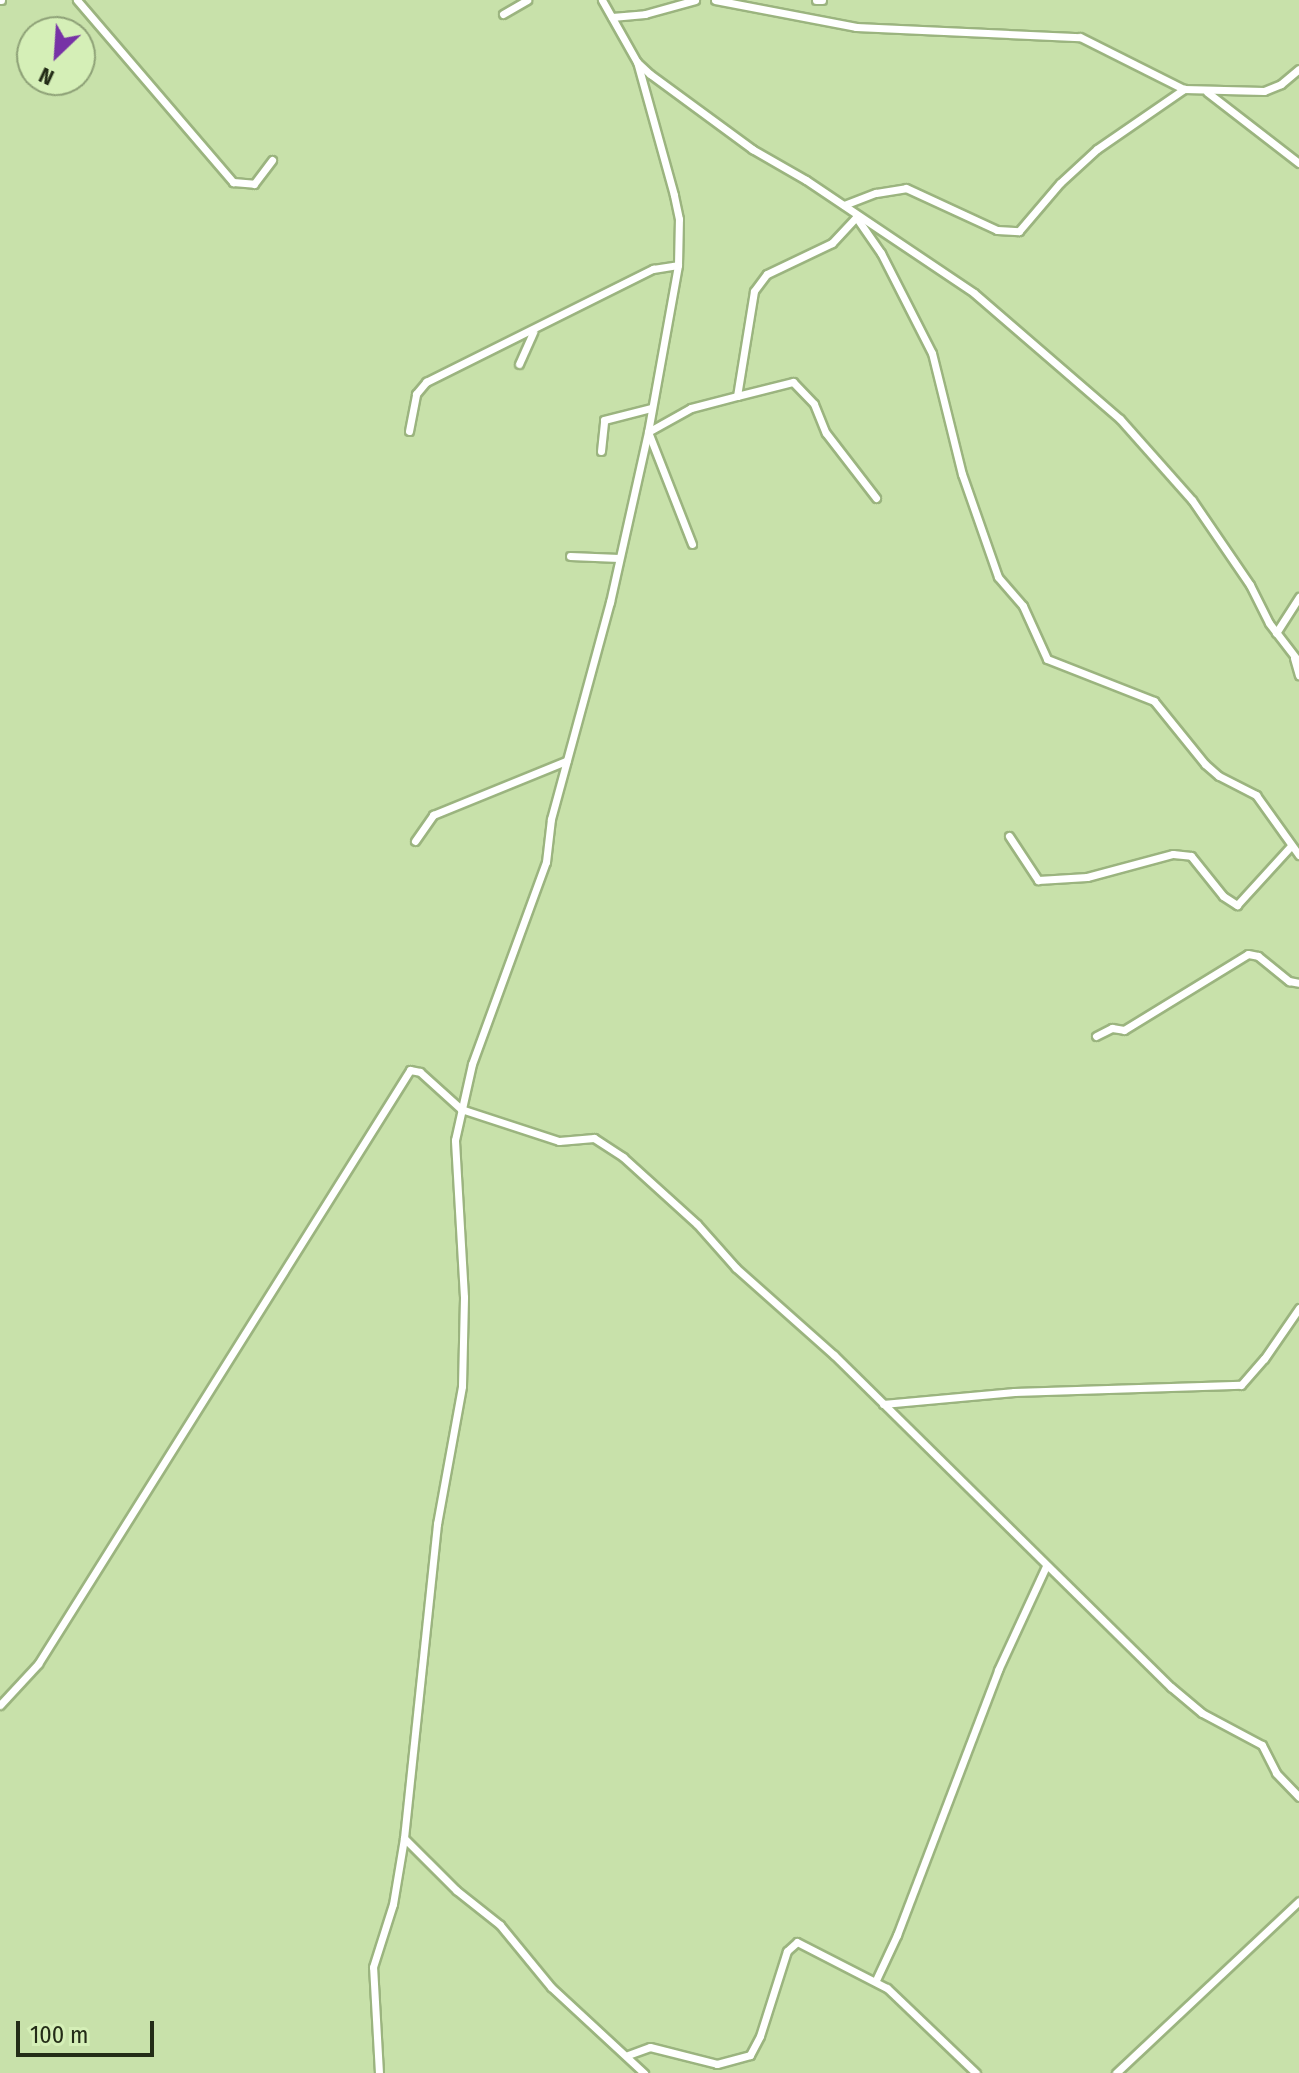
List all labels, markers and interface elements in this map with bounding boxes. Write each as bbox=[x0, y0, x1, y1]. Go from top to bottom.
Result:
north arrow bbox=[16, 16, 96, 96]
text: N bbox=[35, 61, 58, 91]
scale bar bbox=[20, 2005, 158, 2055]
text: 100 m bbox=[30, 2021, 88, 2049]

